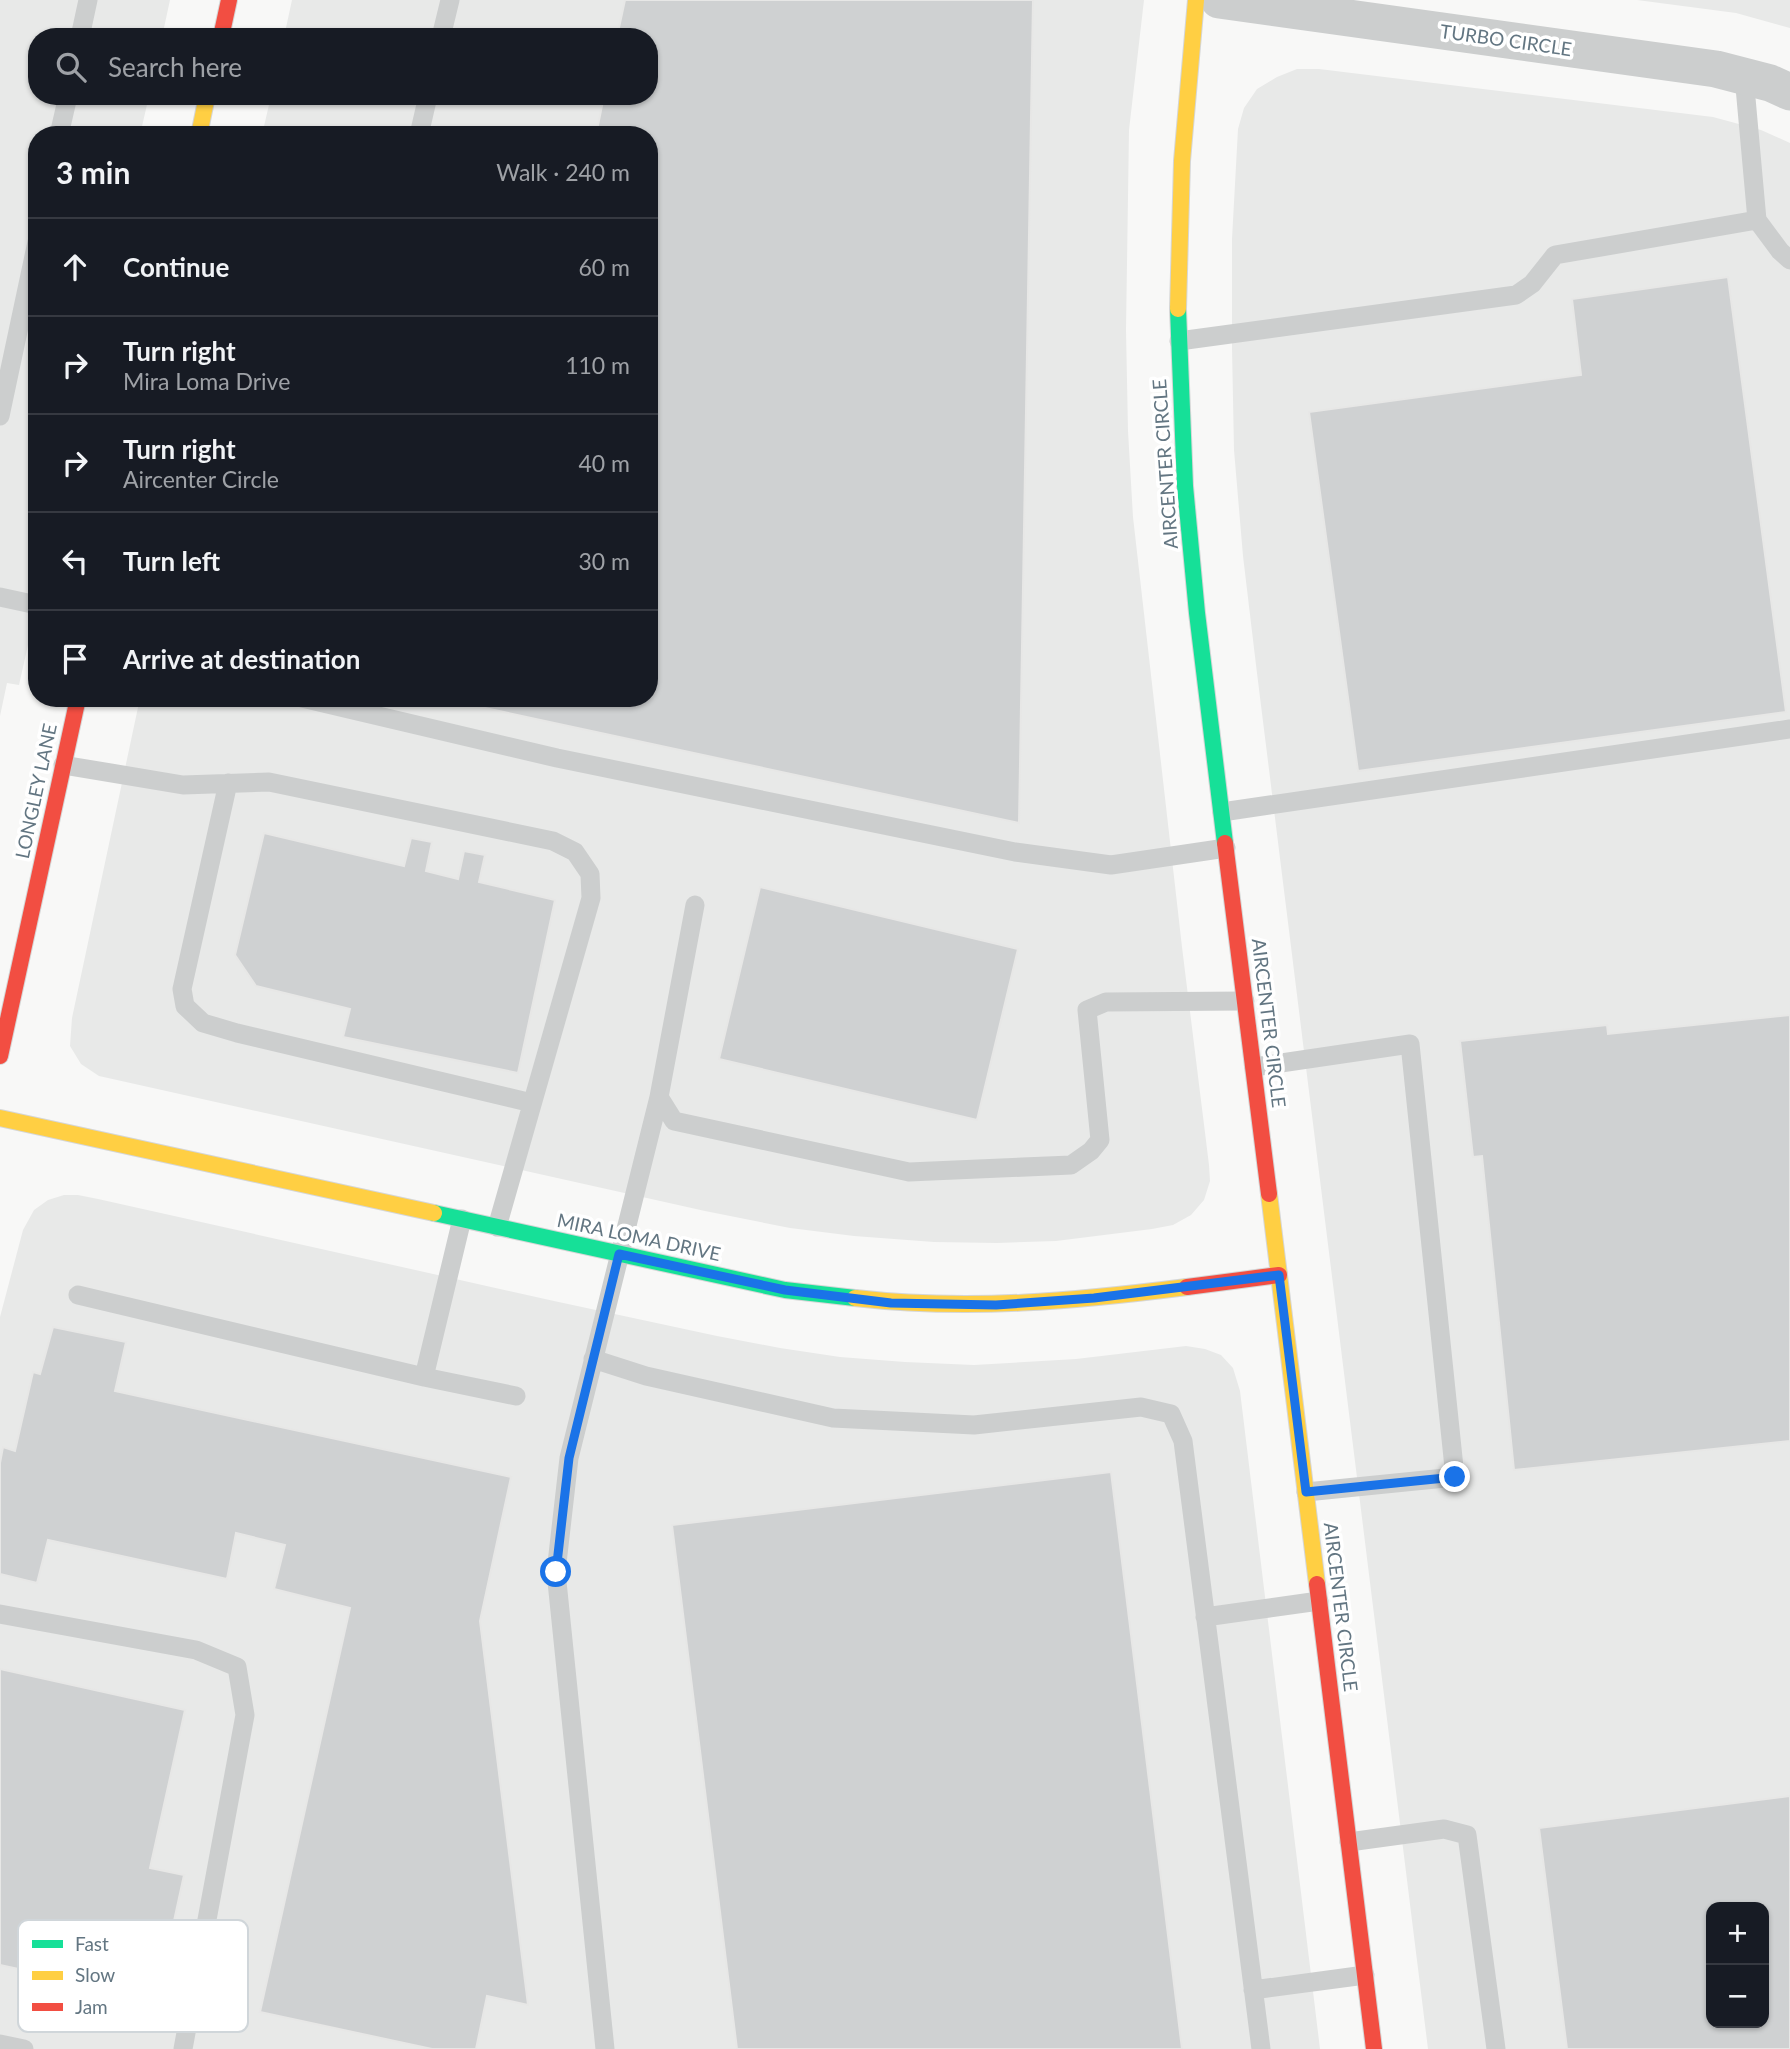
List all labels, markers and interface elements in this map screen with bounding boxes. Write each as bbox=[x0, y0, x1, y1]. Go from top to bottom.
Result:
street label: TURBO CIRCLE bbox=[1439, 19, 1573, 60]
search box bbox=[28, 28, 658, 105]
icon: search bbox=[52, 48, 90, 86]
text: Search here bbox=[108, 51, 242, 83]
text: 3 min bbox=[56, 154, 130, 190]
text: Walk · 240 m bbox=[496, 158, 630, 186]
icon: ahead bbox=[56, 248, 94, 286]
text: Continue bbox=[123, 251, 229, 283]
text: 60 m bbox=[579, 253, 630, 281]
text: Turn right bbox=[123, 335, 236, 367]
icon: right bbox=[56, 346, 94, 384]
text: 110 m bbox=[565, 351, 630, 379]
text: Mira Loma Drive bbox=[123, 367, 290, 395]
street label: AIRCENTER CIRCLE bbox=[1147, 378, 1182, 550]
text: Turn right bbox=[123, 433, 236, 465]
icon: right bbox=[56, 444, 94, 482]
text: 40 m bbox=[579, 449, 630, 477]
text: Aircenter Circle bbox=[123, 465, 279, 493]
icon: left bbox=[56, 542, 94, 580]
text: Turn left bbox=[123, 545, 220, 577]
text: 30 m bbox=[579, 547, 630, 575]
icon: arrive bbox=[56, 640, 94, 678]
text: Arrive at destination bbox=[123, 643, 360, 675]
street label: LONGLEY LANE bbox=[10, 721, 61, 861]
street label: AIRCENTER CIRCLE bbox=[1248, 937, 1291, 1109]
street label: MIRA LOMA DRIVE bbox=[555, 1208, 723, 1265]
route end bbox=[1439, 1461, 1470, 1492]
street label: AIRCENTER CIRCLE bbox=[1320, 1521, 1363, 1693]
route start bbox=[540, 1556, 571, 1587]
map controls bbox=[1706, 1902, 1769, 2028]
button: + bbox=[1706, 1902, 1769, 1965]
legend bbox=[18, 1920, 248, 2032]
text: Fast bbox=[75, 1932, 109, 1955]
text: Slow bbox=[75, 1963, 115, 1986]
button: − bbox=[1706, 1965, 1769, 2028]
text: Jam bbox=[75, 1995, 108, 2018]

